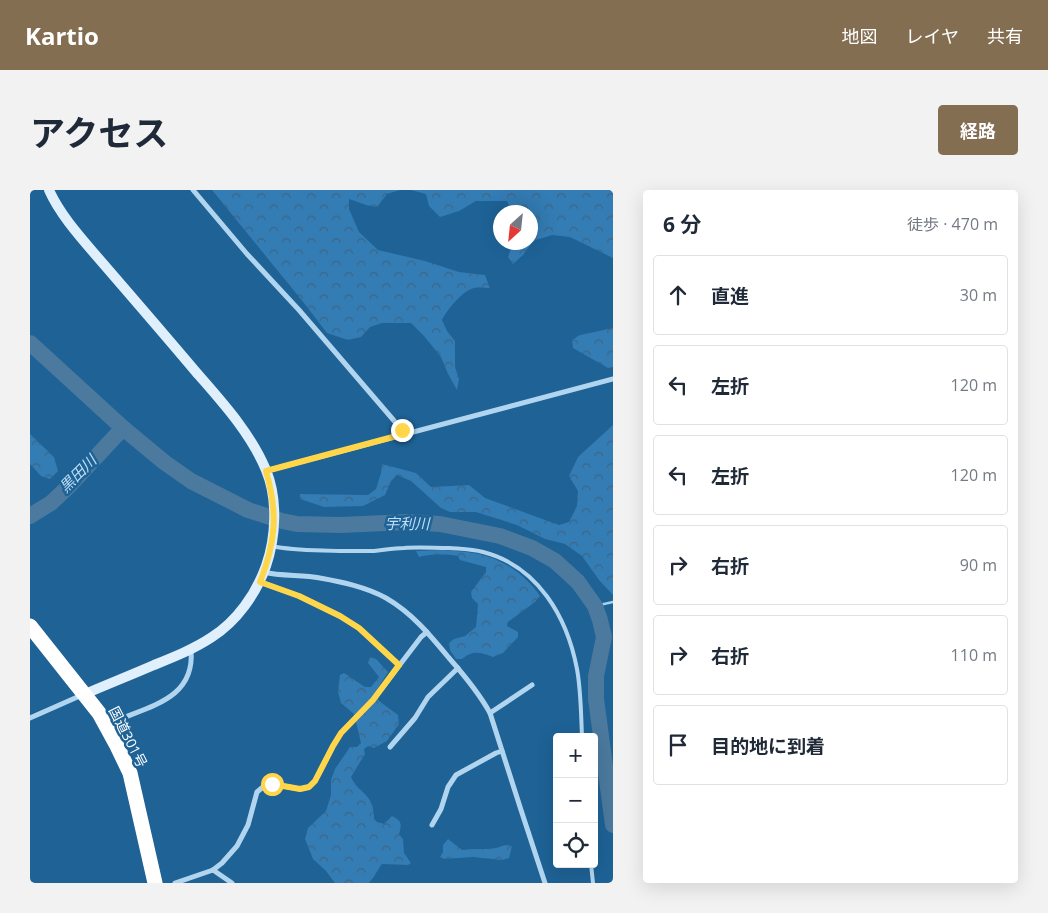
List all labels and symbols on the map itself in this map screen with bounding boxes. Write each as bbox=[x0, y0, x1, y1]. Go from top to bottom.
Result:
north arrow bbox=[493, 205, 538, 250]
route end bbox=[391, 419, 414, 442]
water label: 黒田川 bbox=[54, 449, 102, 496]
water label: 宇利川 bbox=[384, 513, 431, 533]
street label: 国道301号 bbox=[105, 703, 152, 770]
route start bbox=[261, 773, 284, 796]

